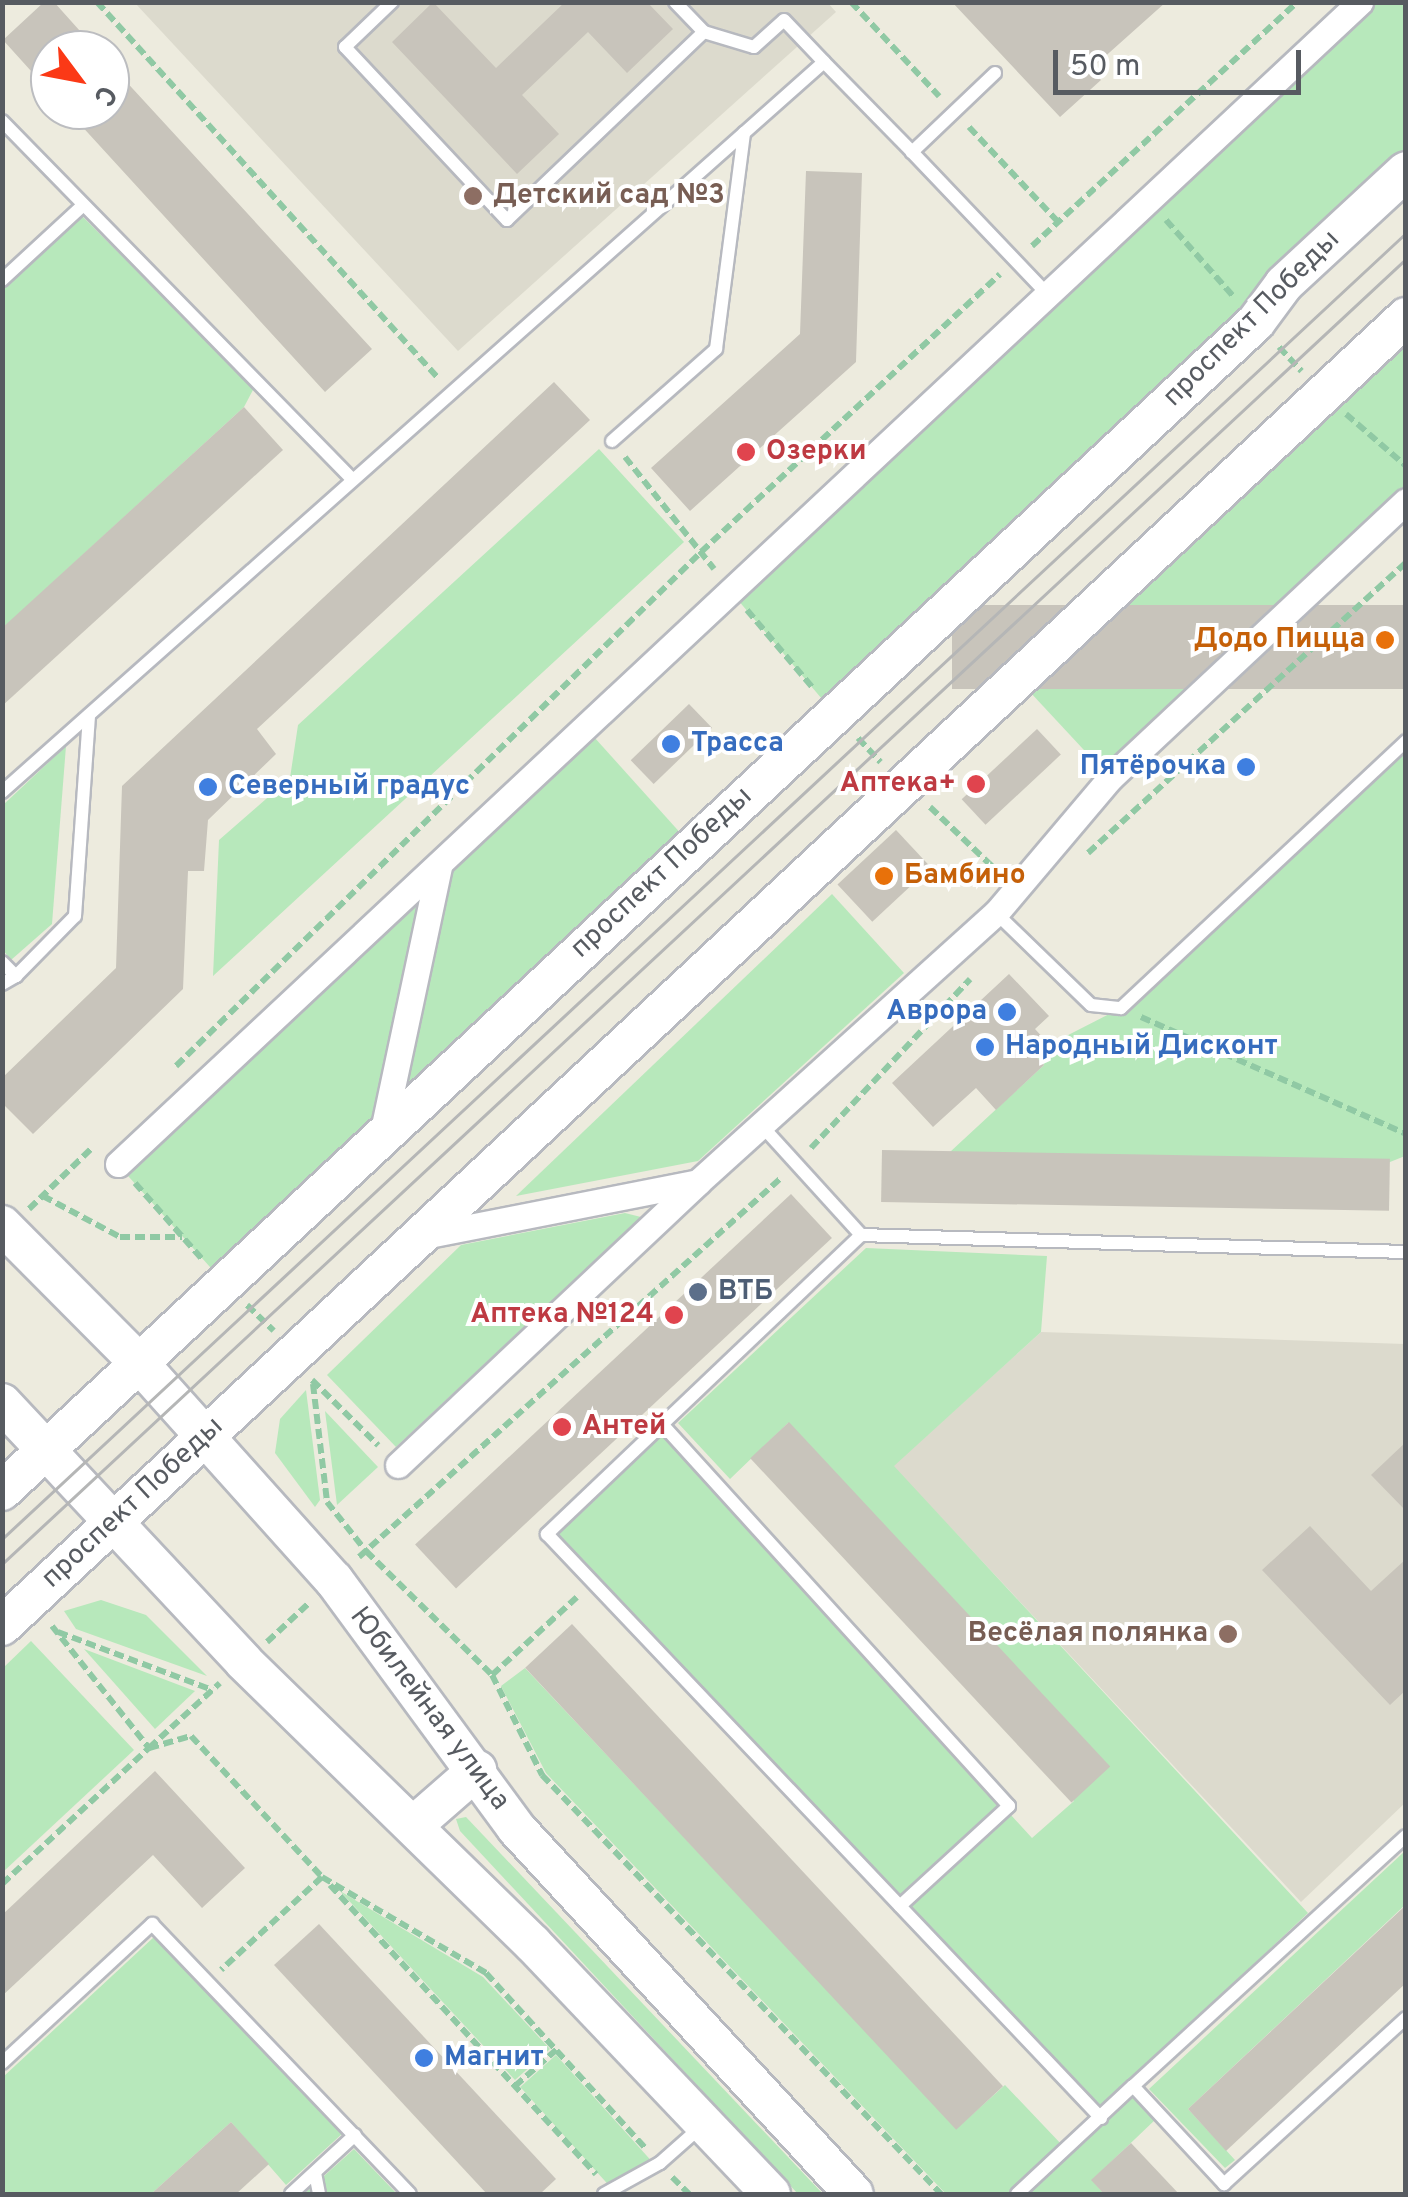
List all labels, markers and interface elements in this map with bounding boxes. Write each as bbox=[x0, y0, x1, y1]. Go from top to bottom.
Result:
north arrow bbox=[30, 30, 130, 130]
scale bar bbox=[1058, 30, 1306, 92]
text: 50 m bbox=[1070, 49, 1140, 86]
text: С bbox=[84, 78, 124, 112]
place label: Детский сад №3 bbox=[493, 179, 725, 213]
marker: Детский сад №3 bbox=[462, 185, 484, 207]
street label: проспект Победы bbox=[1157, 224, 1347, 414]
place label: Озерки bbox=[766, 435, 867, 469]
marker: Озерки bbox=[735, 441, 757, 463]
place label: Додо Пицца bbox=[1194, 623, 1365, 657]
marker: Додо Пицца bbox=[1374, 629, 1396, 651]
place label: Трасса bbox=[691, 727, 784, 761]
marker: Трасса bbox=[660, 733, 682, 755]
place label: Пятёрочка bbox=[1080, 750, 1226, 784]
marker: Пятёрочка bbox=[1235, 756, 1257, 778]
place label: Аптека+ bbox=[840, 767, 956, 801]
place label: Северный градус bbox=[228, 770, 470, 804]
marker: Аптека+ bbox=[965, 773, 987, 795]
marker: Северный градус bbox=[197, 776, 219, 798]
street label: проспект Победы bbox=[564, 780, 760, 966]
place label: Бамбино bbox=[904, 859, 1026, 893]
marker: Бамбино bbox=[873, 865, 895, 887]
place label: Аврора bbox=[886, 995, 987, 1029]
marker: Аврора bbox=[996, 1001, 1018, 1023]
place label: Народный Дисконт bbox=[1005, 1030, 1278, 1064]
marker: Народный Дисконт bbox=[974, 1036, 996, 1058]
place label: ВТБ bbox=[718, 1275, 773, 1309]
marker: ВТБ bbox=[687, 1281, 709, 1303]
place label: Аптека №124 bbox=[470, 1298, 654, 1332]
marker: Аптека №124 bbox=[663, 1304, 685, 1326]
street label: проспект Победы bbox=[35, 1410, 231, 1596]
place label: Антей bbox=[582, 1410, 666, 1444]
marker: Антей bbox=[551, 1416, 573, 1438]
street label: Юбилейная улица bbox=[342, 1601, 516, 1817]
place label: Весёлая полянка bbox=[968, 1617, 1208, 1651]
marker: Весёлая полянка bbox=[1217, 1623, 1239, 1645]
place label: Магнит bbox=[444, 2041, 544, 2075]
marker: Магнит bbox=[413, 2047, 435, 2069]

